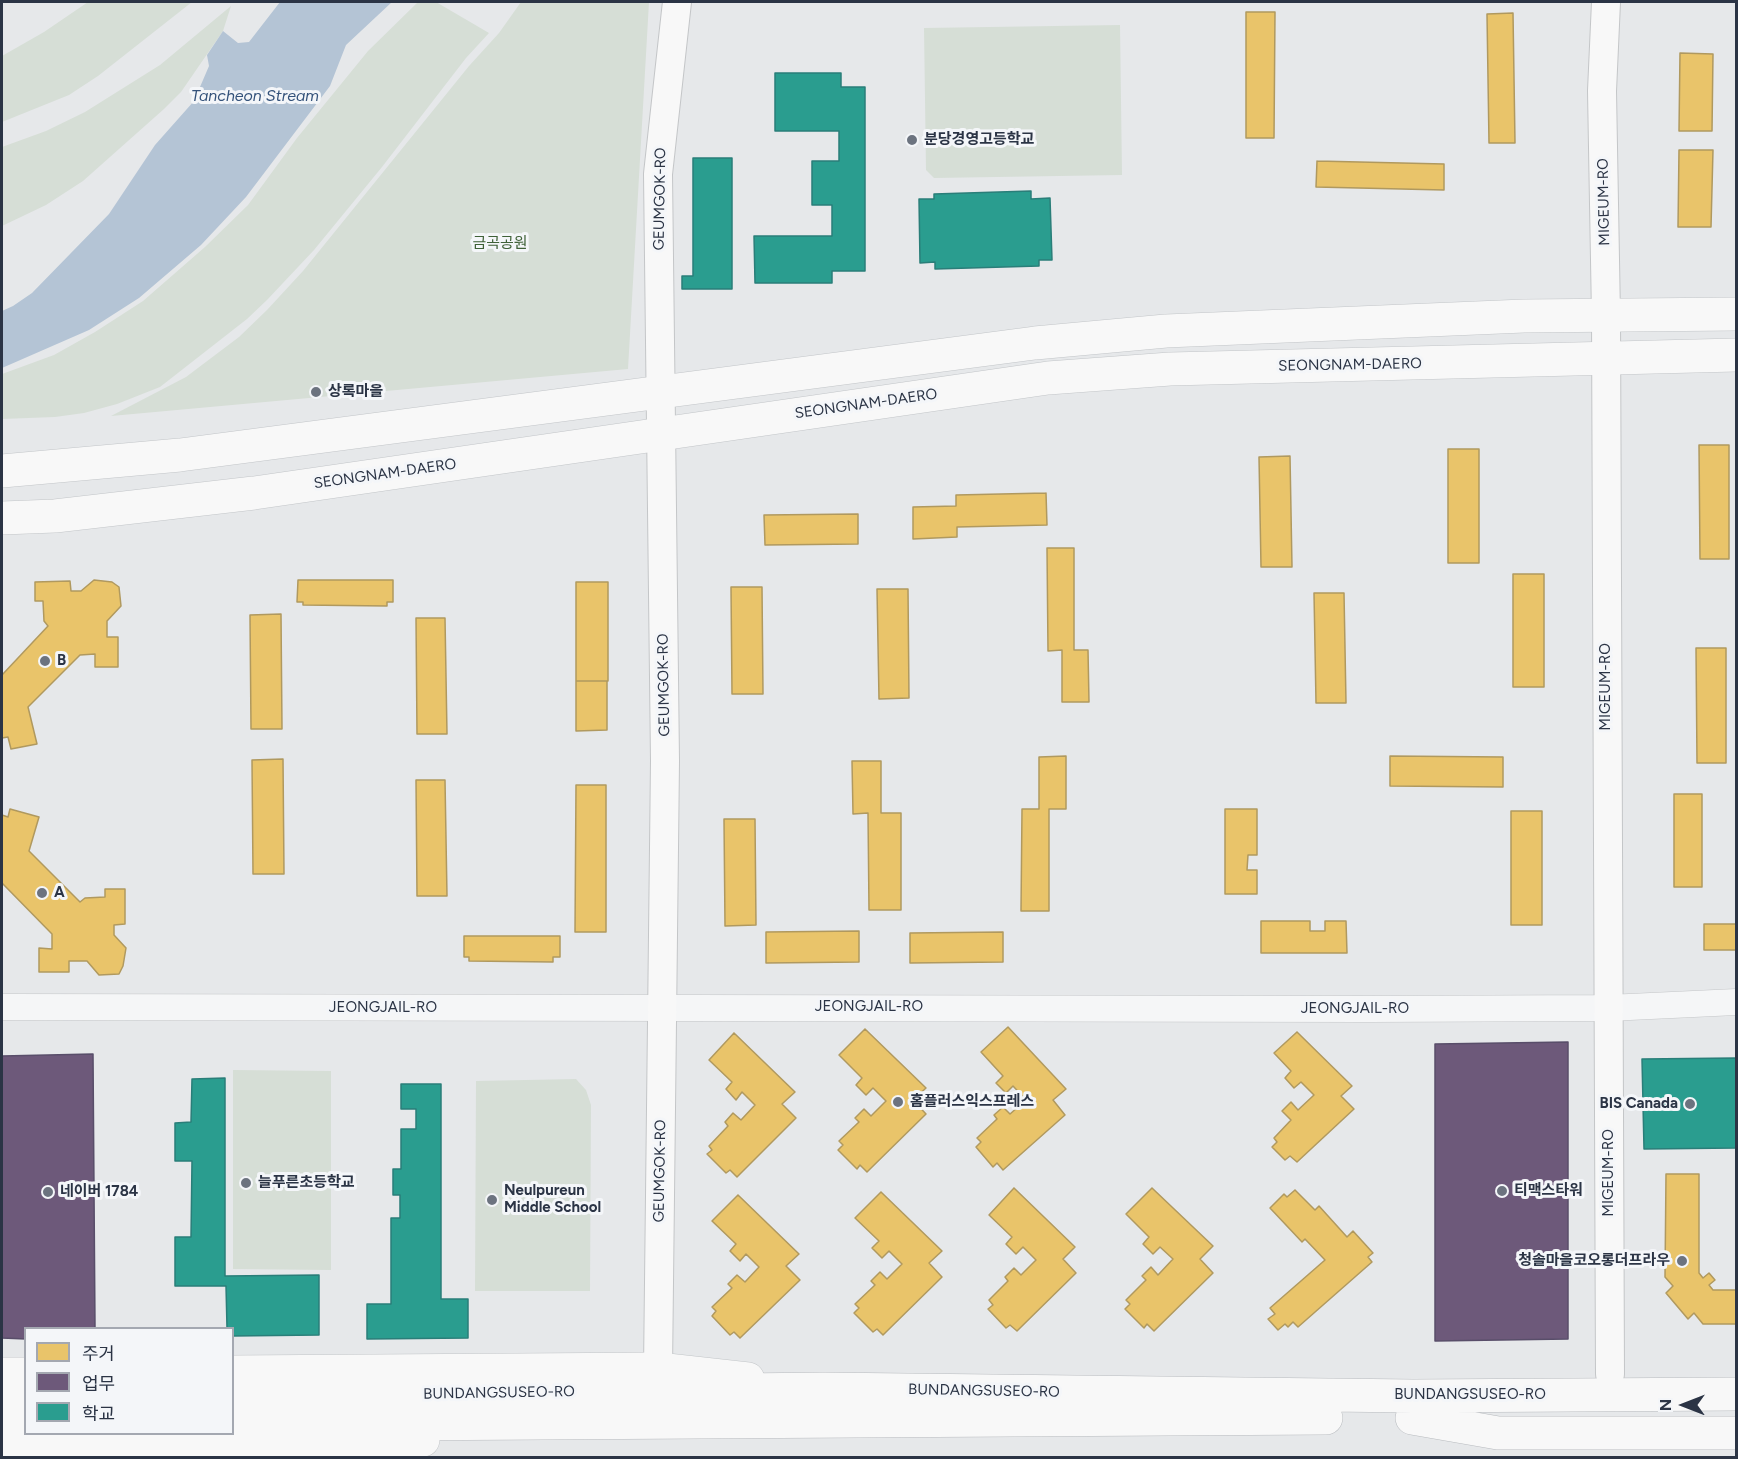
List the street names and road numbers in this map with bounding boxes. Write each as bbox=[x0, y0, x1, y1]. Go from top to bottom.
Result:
street label: GEUMGOK-RO bbox=[650, 147, 670, 251]
street label: MIGEUM-RO bbox=[1594, 158, 1614, 246]
street label: SEONGNAM-DAERO bbox=[1278, 355, 1422, 375]
street label: SEONGNAM-DAERO bbox=[794, 385, 938, 423]
street label: SEONGNAM-DAERO bbox=[313, 455, 457, 493]
street label: GEUMGOK-RO bbox=[654, 633, 674, 737]
street label: MIGEUM-RO bbox=[1597, 643, 1615, 731]
street label: JEONGJAIL-RO bbox=[815, 998, 923, 1016]
street label: JEONGJAIL-RO bbox=[329, 999, 437, 1017]
street label: JEONGJAIL-RO bbox=[1301, 1000, 1409, 1018]
street label: GEUMGOK-RO bbox=[650, 1119, 670, 1223]
street label: MIGEUM-RO bbox=[1600, 1129, 1618, 1217]
street label: BUNDANGSUSEO-RO bbox=[908, 1381, 1060, 1401]
street label: BUNDANGSUSEO-RO bbox=[423, 1383, 575, 1403]
street label: BUNDANGSUSEO-RO bbox=[1394, 1386, 1546, 1404]

